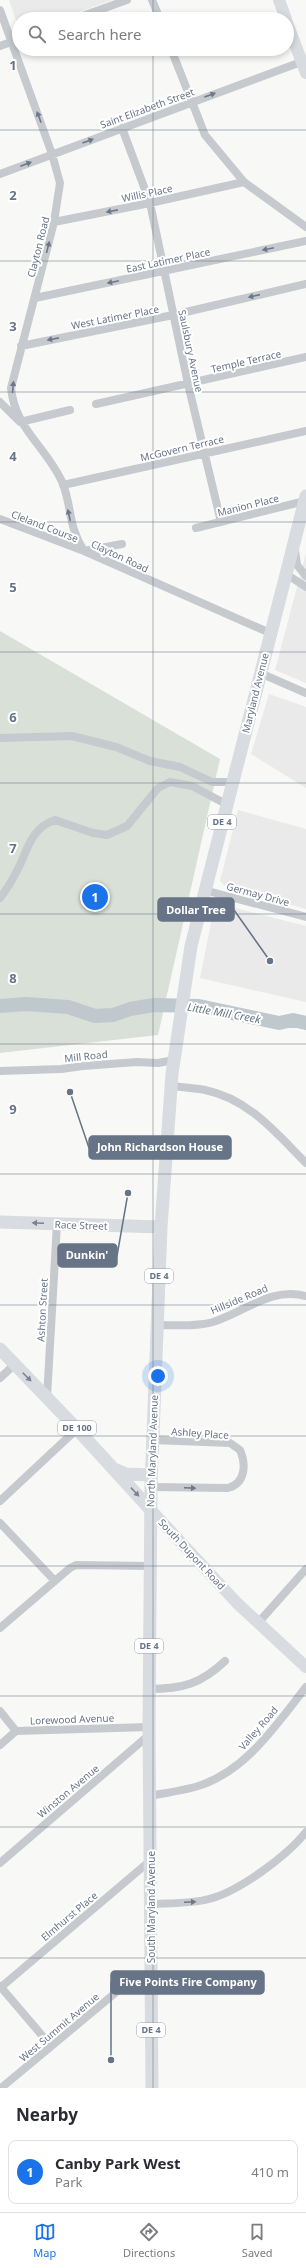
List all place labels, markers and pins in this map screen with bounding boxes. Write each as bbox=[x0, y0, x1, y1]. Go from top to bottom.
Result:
pin: 1 bbox=[82, 882, 108, 912]
callout: Dollar Tree bbox=[158, 898, 234, 921]
callout: John Richardson House bbox=[89, 1136, 231, 1159]
callout: Dunkin' bbox=[58, 1244, 117, 1267]
callout: Five Points Fire Company bbox=[111, 1971, 264, 1994]

